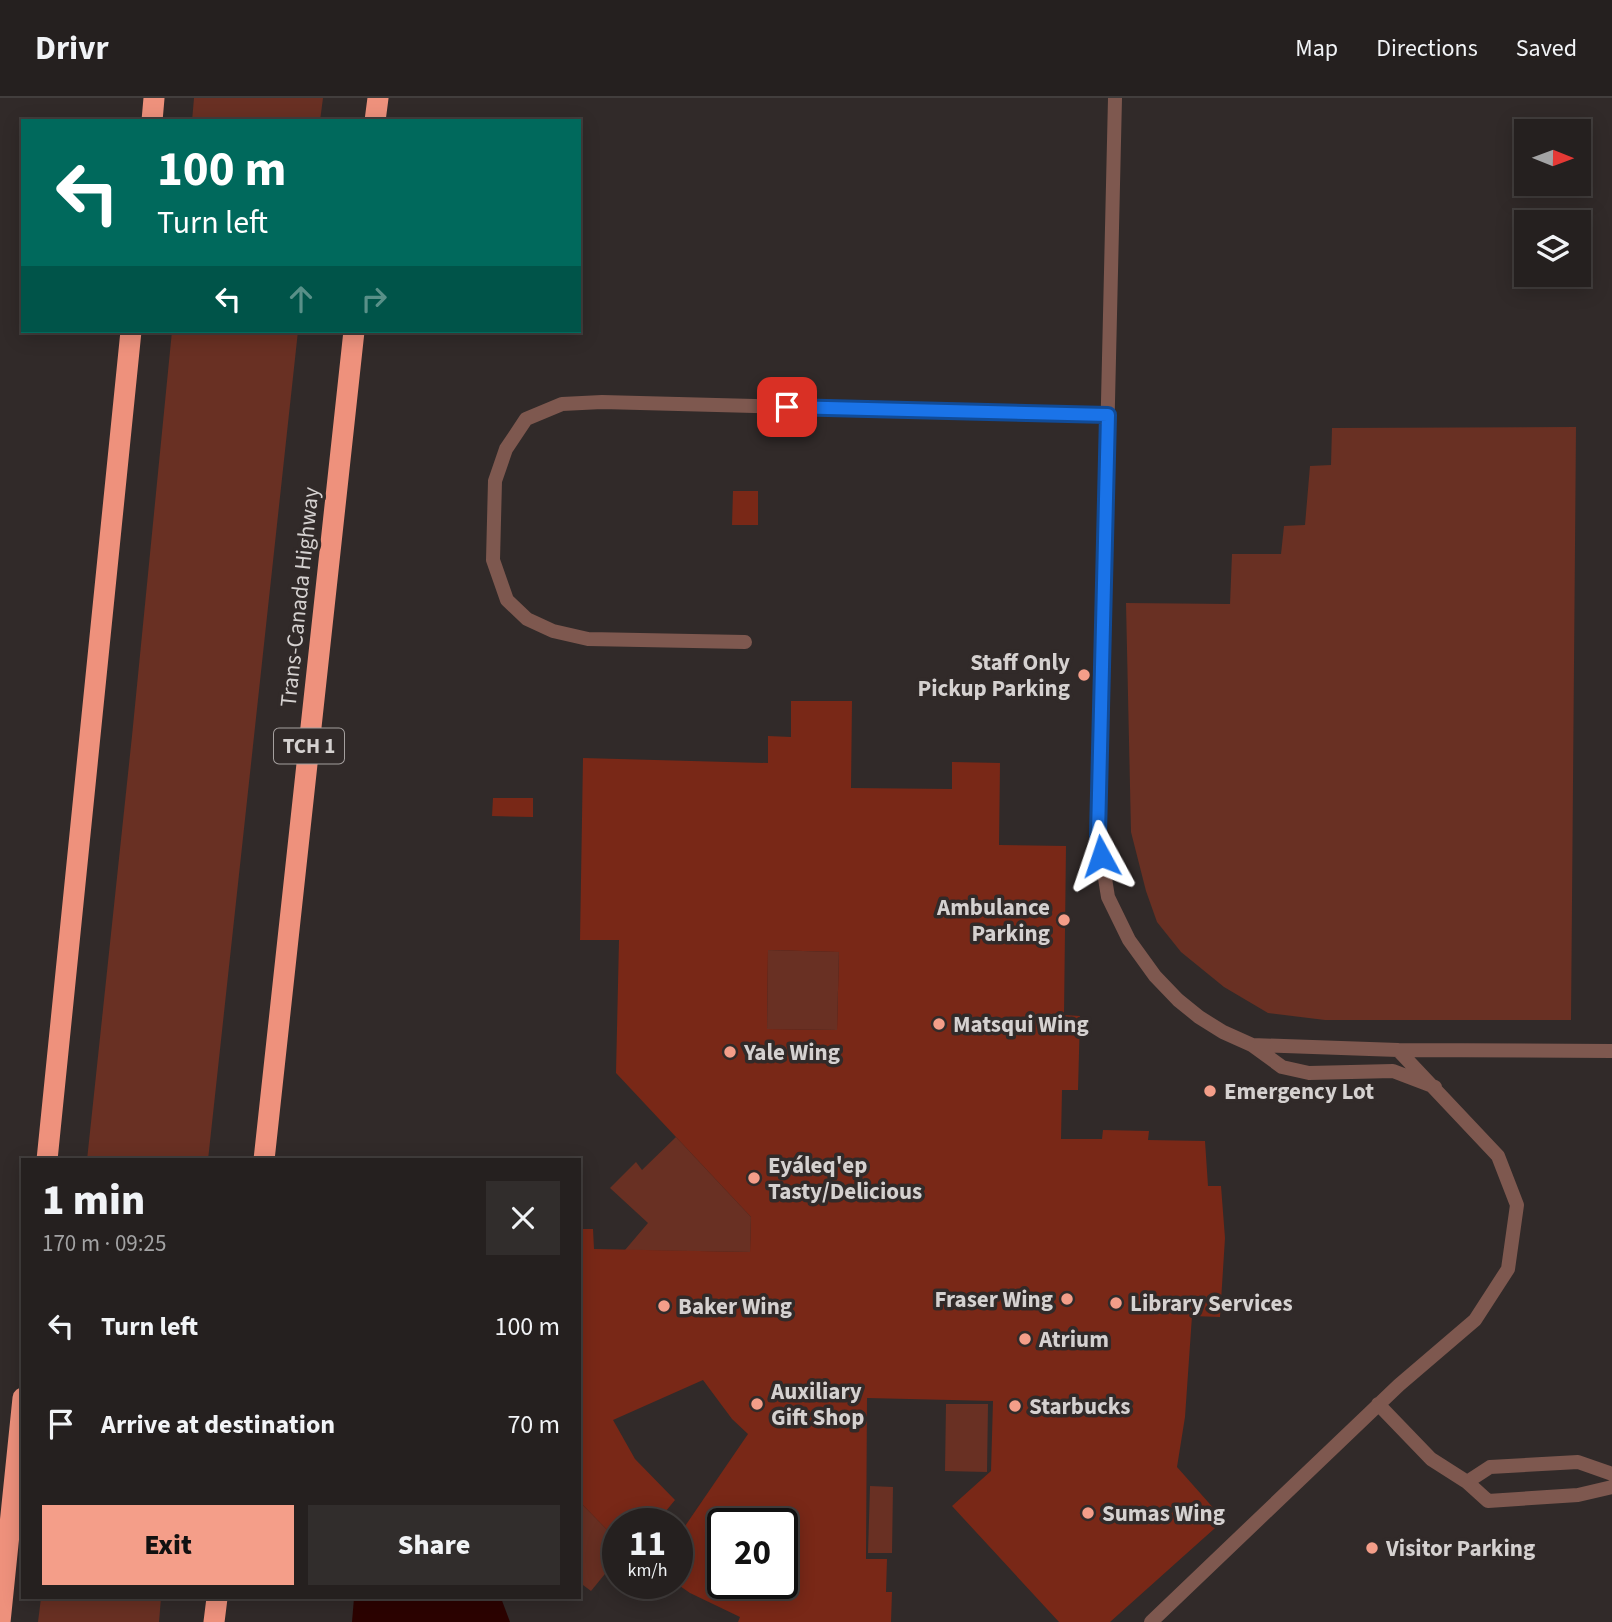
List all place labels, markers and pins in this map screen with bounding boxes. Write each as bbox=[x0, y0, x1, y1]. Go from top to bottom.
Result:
pin bbox=[757, 377, 817, 437]
place label: Staff Only Pickup Parking bbox=[918, 646, 1070, 705]
marker: Staff Only Pickup Parking bbox=[1076, 667, 1092, 683]
place label: Ambulance Parking bbox=[936, 891, 1050, 950]
marker: Ambulance Parking bbox=[1056, 912, 1072, 928]
place label: Matsqui Wing bbox=[953, 1008, 1089, 1041]
marker: Matsqui Wing bbox=[931, 1016, 947, 1032]
place label: Yale Wing bbox=[743, 1036, 840, 1069]
marker: Yale Wing bbox=[722, 1044, 738, 1060]
place label: Emergency Lot bbox=[1224, 1075, 1374, 1108]
marker: Emergency Lot bbox=[1202, 1083, 1218, 1099]
place label: Eyáleq'ep Tasty/Delicious bbox=[768, 1149, 922, 1208]
marker: Eyáleq'ep Tasty/Delicious bbox=[746, 1170, 762, 1186]
place label: Fraser Wing bbox=[934, 1283, 1053, 1316]
place label: Library Services bbox=[1130, 1287, 1293, 1320]
place label: Baker Wing bbox=[678, 1290, 792, 1323]
marker: Fraser Wing bbox=[1059, 1291, 1075, 1307]
marker: Library Services bbox=[1108, 1295, 1124, 1311]
marker: Baker Wing bbox=[656, 1298, 672, 1314]
place label: Atrium bbox=[1038, 1323, 1109, 1356]
marker: Atrium bbox=[1017, 1331, 1033, 1347]
place label: Auxiliary Gift Shop bbox=[770, 1375, 864, 1434]
place label: Starbucks bbox=[1029, 1390, 1131, 1423]
marker: Auxiliary Gift Shop bbox=[749, 1396, 765, 1412]
marker: Starbucks bbox=[1007, 1398, 1023, 1414]
place label: Sumas Wing bbox=[1102, 1497, 1225, 1530]
marker: Sumas Wing bbox=[1080, 1505, 1096, 1521]
place label: Visitor Parking bbox=[1385, 1532, 1535, 1565]
marker: Visitor Parking bbox=[1364, 1540, 1380, 1556]

